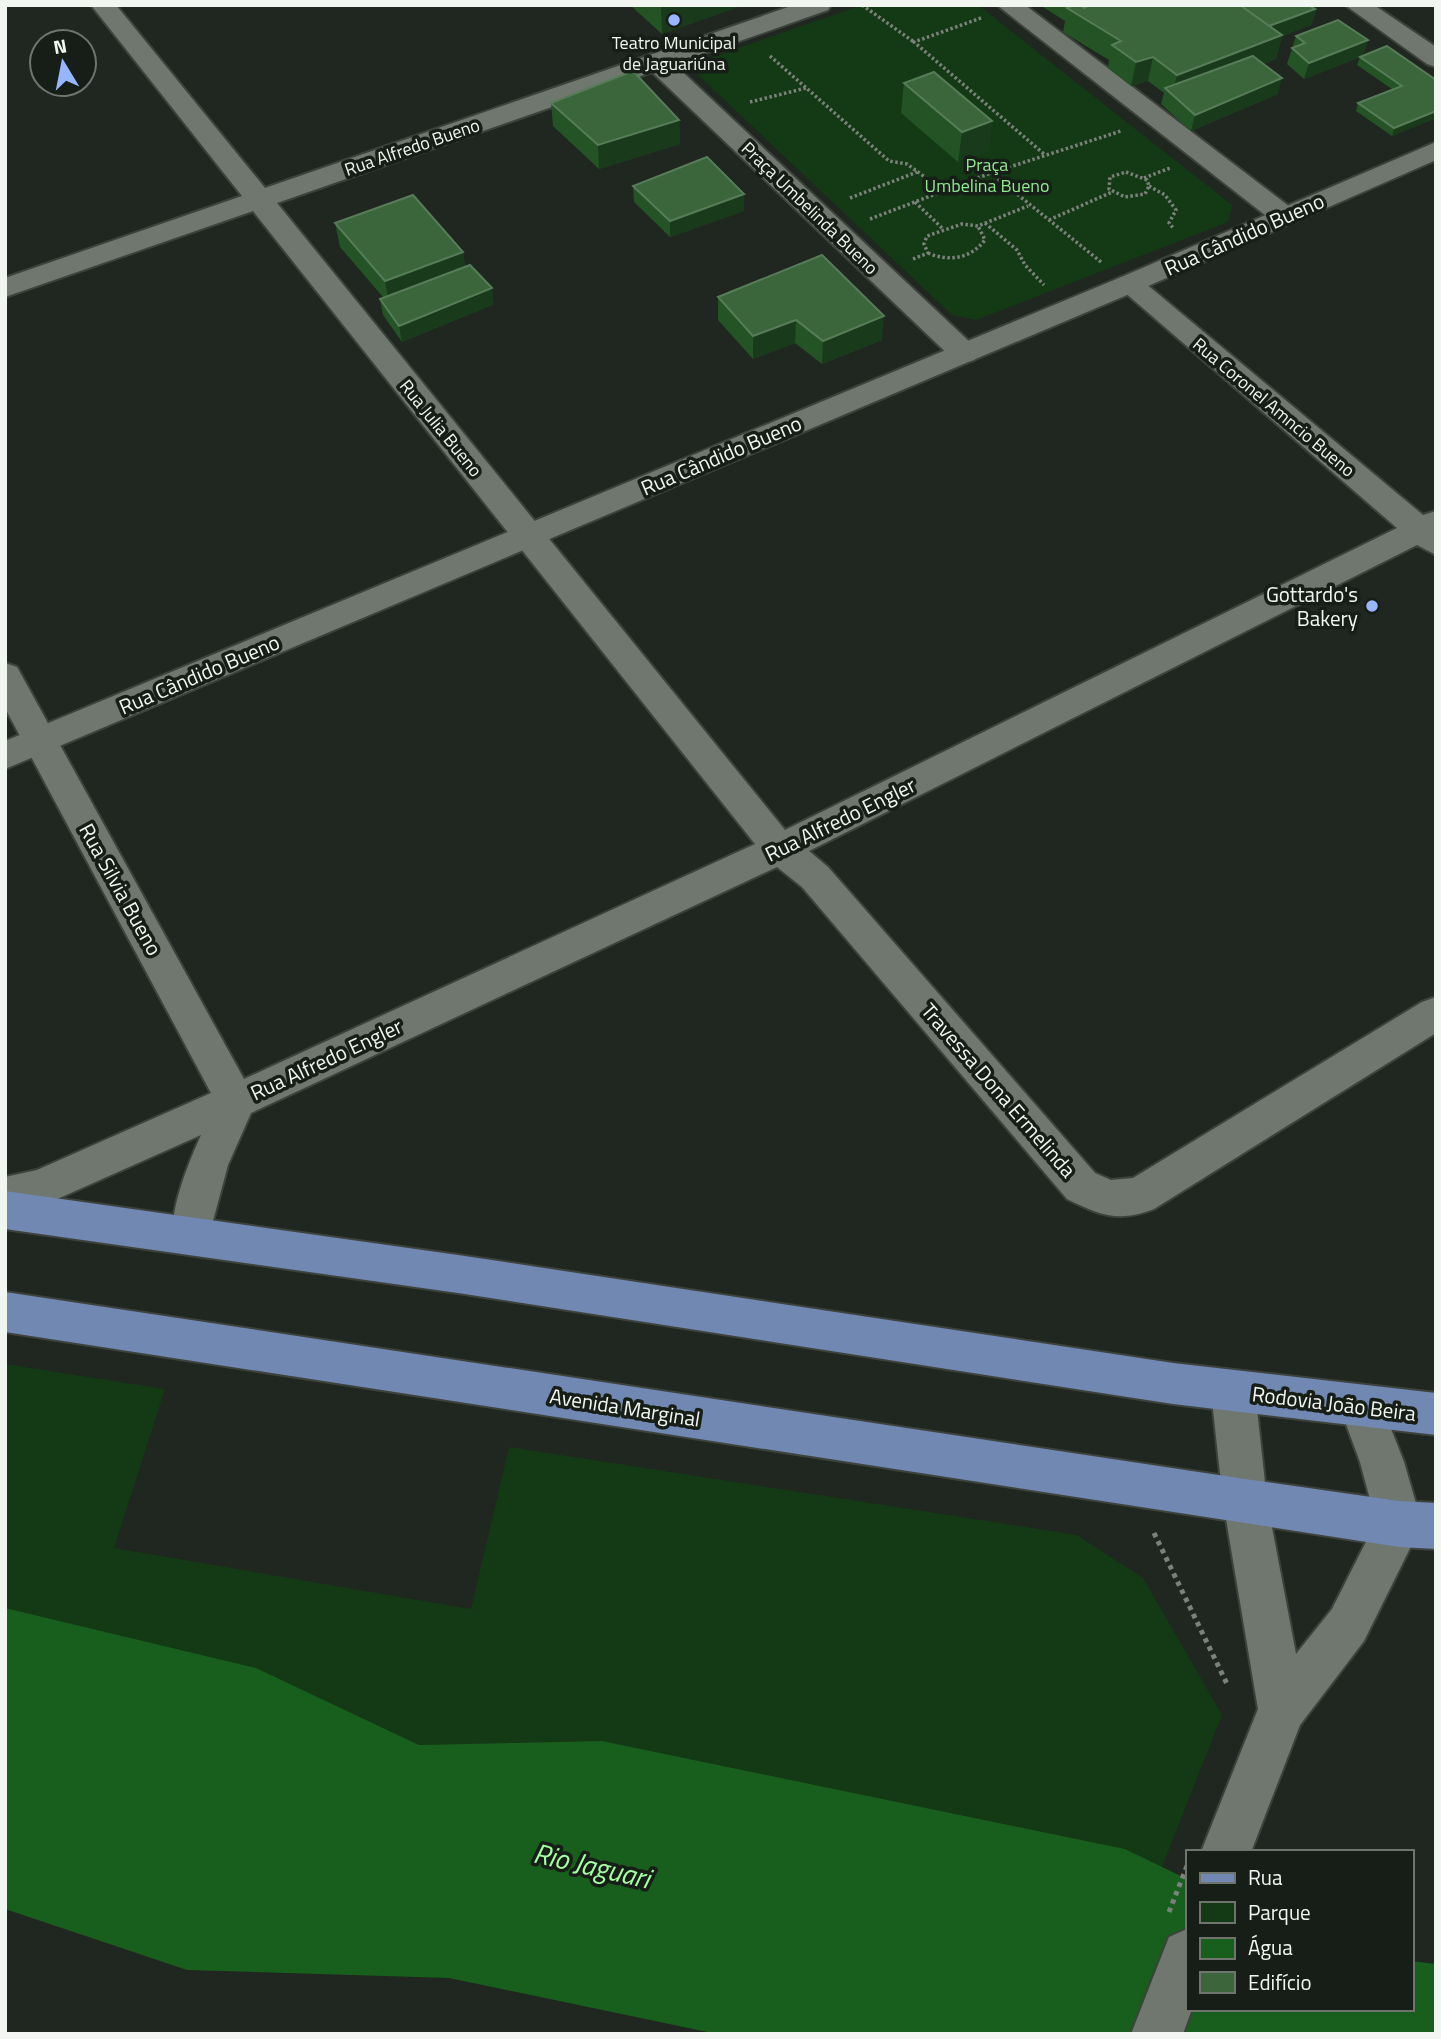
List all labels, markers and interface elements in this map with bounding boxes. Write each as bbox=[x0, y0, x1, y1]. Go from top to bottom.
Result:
marker: Teatro Municipal de Jaguariúna bbox=[666, 12, 682, 28]
north arrow bbox=[28, 28, 98, 98]
place label: Teatro Municipal de Jaguariúna bbox=[612, 29, 736, 77]
text: N bbox=[51, 30, 69, 61]
street label: Rua Alfredo Bueno bbox=[341, 111, 483, 183]
street label: Praça Umbelinda Bueno bbox=[735, 135, 885, 281]
park label: Praça Umbelina Bueno bbox=[925, 151, 1049, 199]
street label: Rua Cândido Bueno bbox=[1159, 184, 1329, 284]
street label: Rua Coronel Amncio Bueno bbox=[1187, 331, 1361, 483]
street label: Rua Julia Bueno bbox=[393, 374, 489, 482]
street label: Rua Cândido Bueno bbox=[636, 407, 806, 503]
place label: Gottardo's Bakery bbox=[1266, 578, 1358, 634]
marker: Gottardo's Bakery bbox=[1364, 598, 1380, 614]
street label: Rua Cândido Bueno bbox=[114, 626, 284, 722]
street label: Rua Alfredo Engler bbox=[759, 769, 921, 869]
street label: Rua Silvia Bueno bbox=[71, 817, 171, 961]
street label: Travessa Dona Ermelinda bbox=[914, 996, 1084, 1185]
street label: Rua Alfredo Engler bbox=[245, 1010, 407, 1108]
street label: Rodovia João Beira bbox=[1250, 1377, 1418, 1429]
street label: Avenida Marginal bbox=[547, 1379, 703, 1435]
water label: Rio Jaguari bbox=[529, 1831, 658, 1900]
legend bbox=[1186, 1850, 1413, 2011]
text: Rua bbox=[1248, 1861, 1283, 1893]
text: Parque bbox=[1248, 1896, 1311, 1928]
text: Água bbox=[1248, 1931, 1293, 1963]
text: Edifício bbox=[1248, 1966, 1312, 1998]

